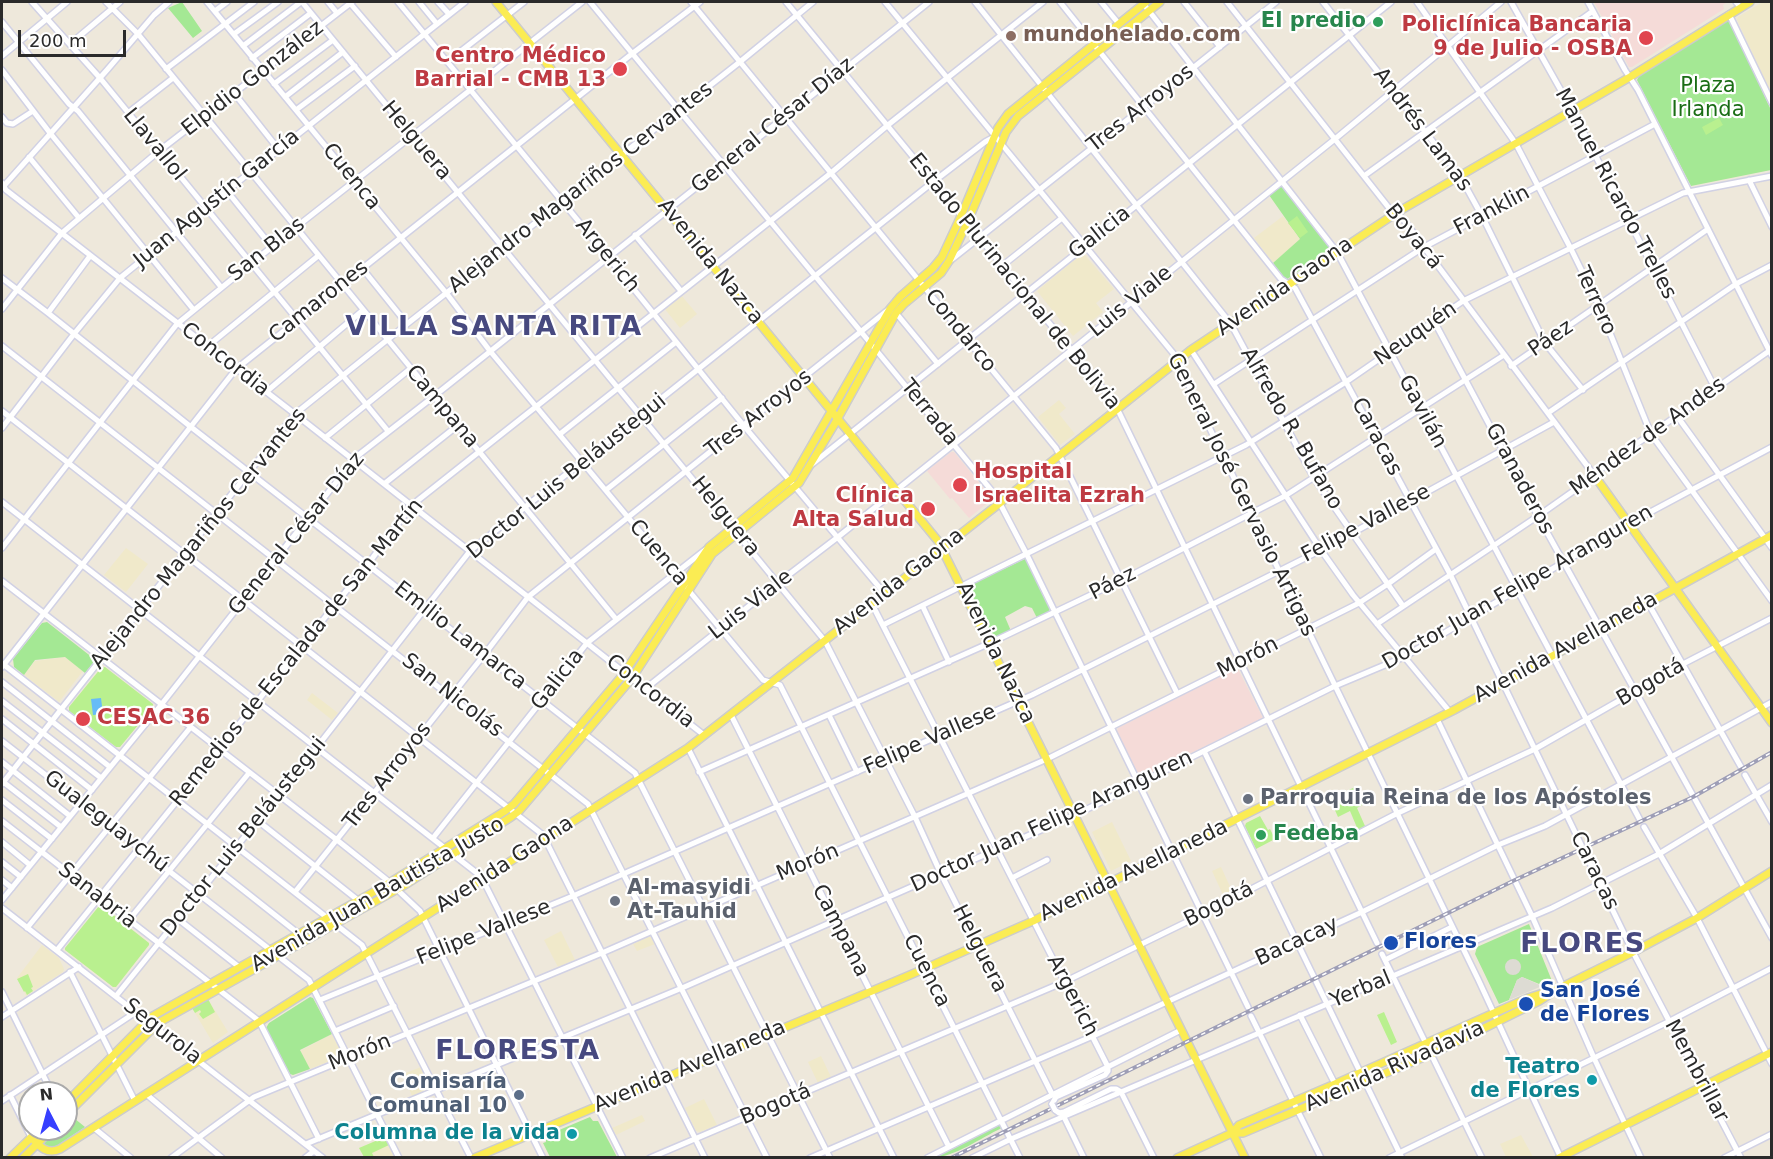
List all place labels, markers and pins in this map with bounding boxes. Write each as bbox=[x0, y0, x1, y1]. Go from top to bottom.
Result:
place label: El predio bbox=[1261, 9, 1366, 35]
place label: Policlínica Bancaria 9 de Julio - OSBA bbox=[1401, 13, 1632, 63]
marker: El predio bbox=[1371, 15, 1385, 29]
place label: mundohelado.com bbox=[1023, 23, 1241, 49]
marker: mundohelado.com bbox=[1004, 29, 1018, 43]
marker: Policlínica Bancaria 9 de Julio - OSBA bbox=[1637, 29, 1655, 47]
place label: Centro Médico Barrial - CMB 13 bbox=[414, 44, 606, 94]
marker: Centro Médico Barrial - CMB 13 bbox=[611, 60, 629, 78]
place label: Hospital Israelita Ezrah bbox=[974, 460, 1145, 510]
marker: Hospital Israelita Ezrah bbox=[951, 476, 969, 494]
place label: Clínica Alta Salud bbox=[793, 484, 914, 534]
marker: Clínica Alta Salud bbox=[919, 500, 937, 518]
place label: CESAC 36 bbox=[97, 706, 210, 732]
marker: CESAC 36 bbox=[74, 710, 92, 728]
place label: Parroquia Reina de los Apóstoles bbox=[1260, 786, 1651, 812]
marker: Parroquia Reina de los Apóstoles bbox=[1241, 792, 1255, 806]
place label: Fedeba bbox=[1273, 822, 1359, 848]
marker: Fedeba bbox=[1254, 828, 1268, 842]
place label: Al-masyidi At-Tauhid bbox=[627, 876, 751, 926]
marker: Al-masyidi At-Tauhid bbox=[608, 894, 622, 908]
place label: Flores bbox=[1404, 930, 1477, 956]
marker: Flores bbox=[1382, 934, 1400, 952]
place label: San José de Flores bbox=[1540, 979, 1650, 1029]
marker: San José de Flores bbox=[1517, 995, 1535, 1013]
place label: Teatro de Flores bbox=[1470, 1055, 1580, 1105]
place label: Comisaría Comunal 10 bbox=[367, 1070, 507, 1120]
marker: Teatro de Flores bbox=[1585, 1073, 1599, 1087]
marker: Comisaría Comunal 10 bbox=[512, 1088, 526, 1102]
place label: Columna de la vida bbox=[334, 1121, 560, 1147]
marker: Columna de la vida bbox=[565, 1127, 579, 1141]

